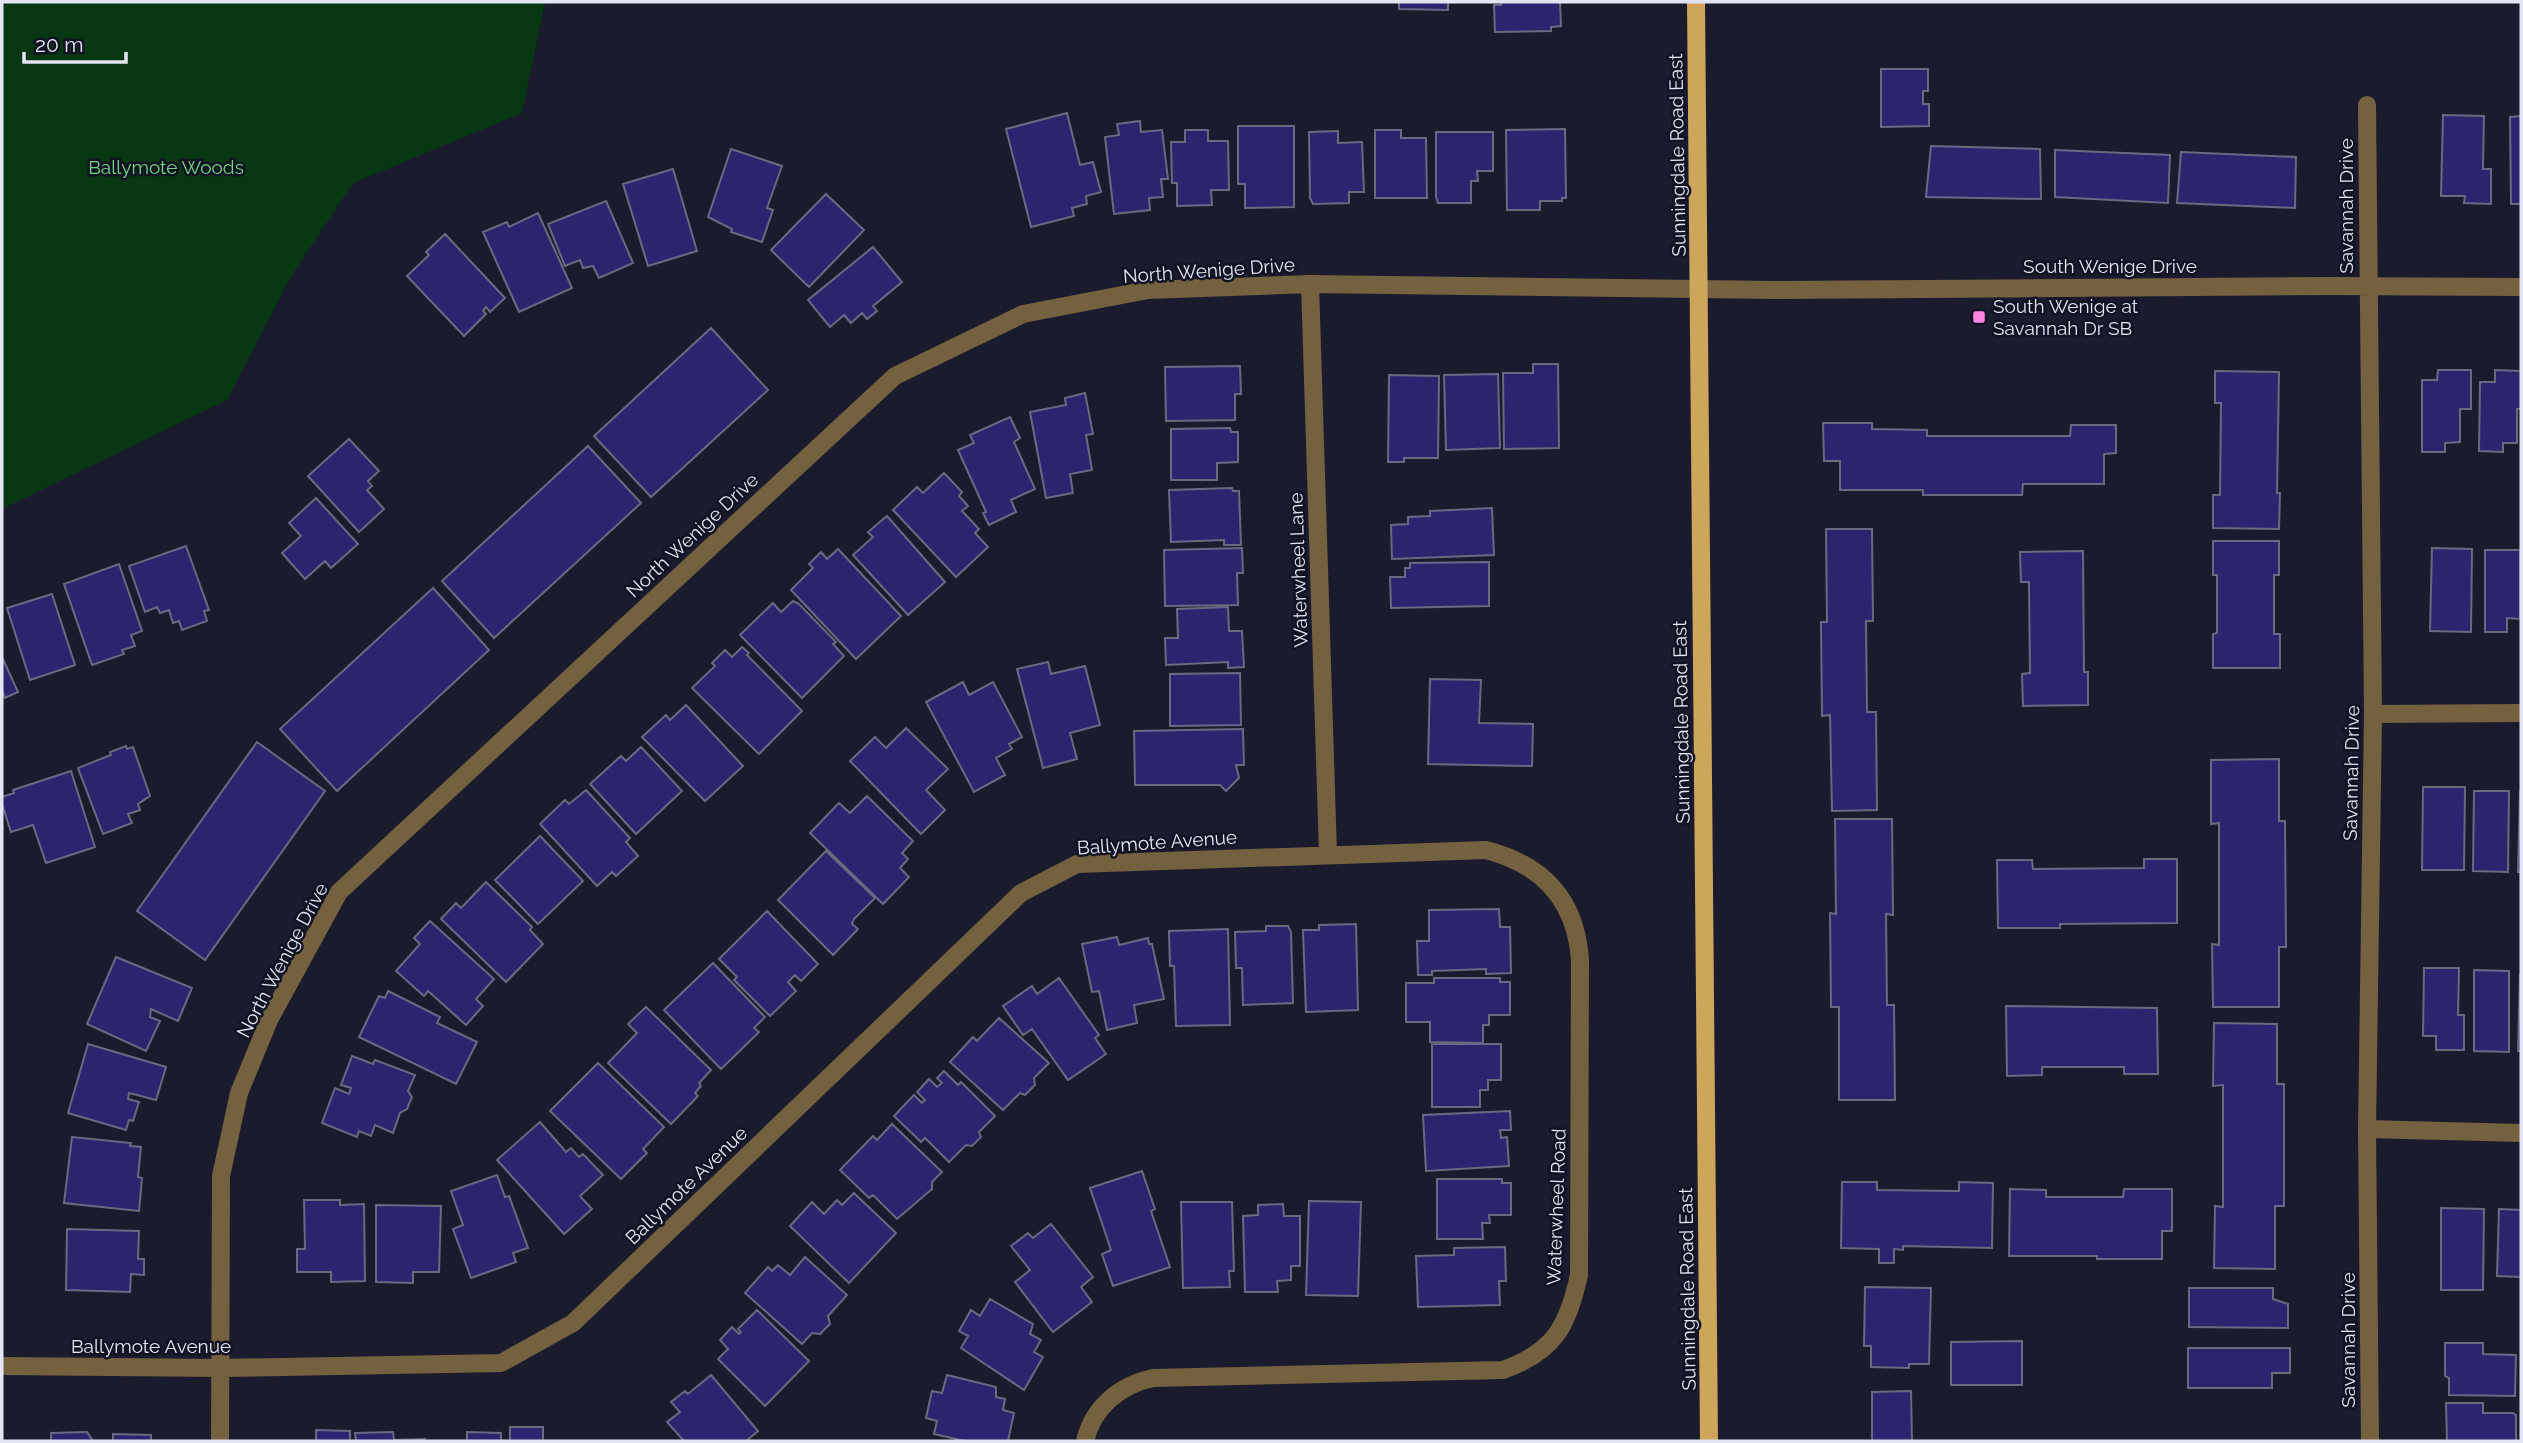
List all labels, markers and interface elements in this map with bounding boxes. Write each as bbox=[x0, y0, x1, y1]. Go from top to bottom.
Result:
scale bar bbox=[24, 21, 126, 65]
text: 20 m bbox=[35, 32, 83, 57]
street label: Sunningdale Road East bbox=[1664, 53, 1690, 257]
street label: Savannah Drive bbox=[2335, 138, 2357, 274]
park label: Ballymote Woods bbox=[88, 156, 244, 178]
street label: North Wenige Drive bbox=[1122, 253, 1296, 287]
street label: South Wenige Drive bbox=[2023, 255, 2197, 277]
place label: South Wenige at Savannah Dr SB bbox=[1993, 295, 2139, 339]
marker: South Wenige at Savannah Dr SB bbox=[1971, 309, 1987, 325]
street label: North Wenige Drive bbox=[622, 468, 762, 602]
street label: Waterwheel Lane bbox=[1284, 492, 1312, 648]
street label: Sunningdale Road East bbox=[1668, 620, 1694, 824]
street label: Savannah Drive bbox=[2339, 705, 2363, 841]
street label: Ballymote Avenue bbox=[1076, 825, 1238, 859]
street label: North Wenige Drive bbox=[232, 879, 332, 1041]
street label: Ballymote Avenue bbox=[621, 1121, 751, 1249]
street label: Waterwheel Road bbox=[1542, 1128, 1570, 1286]
street label: Sunningdale Road East bbox=[1674, 1187, 1700, 1391]
street label: Savannah Drive bbox=[2337, 1272, 2359, 1408]
street label: Ballymote Avenue bbox=[71, 1335, 231, 1357]

